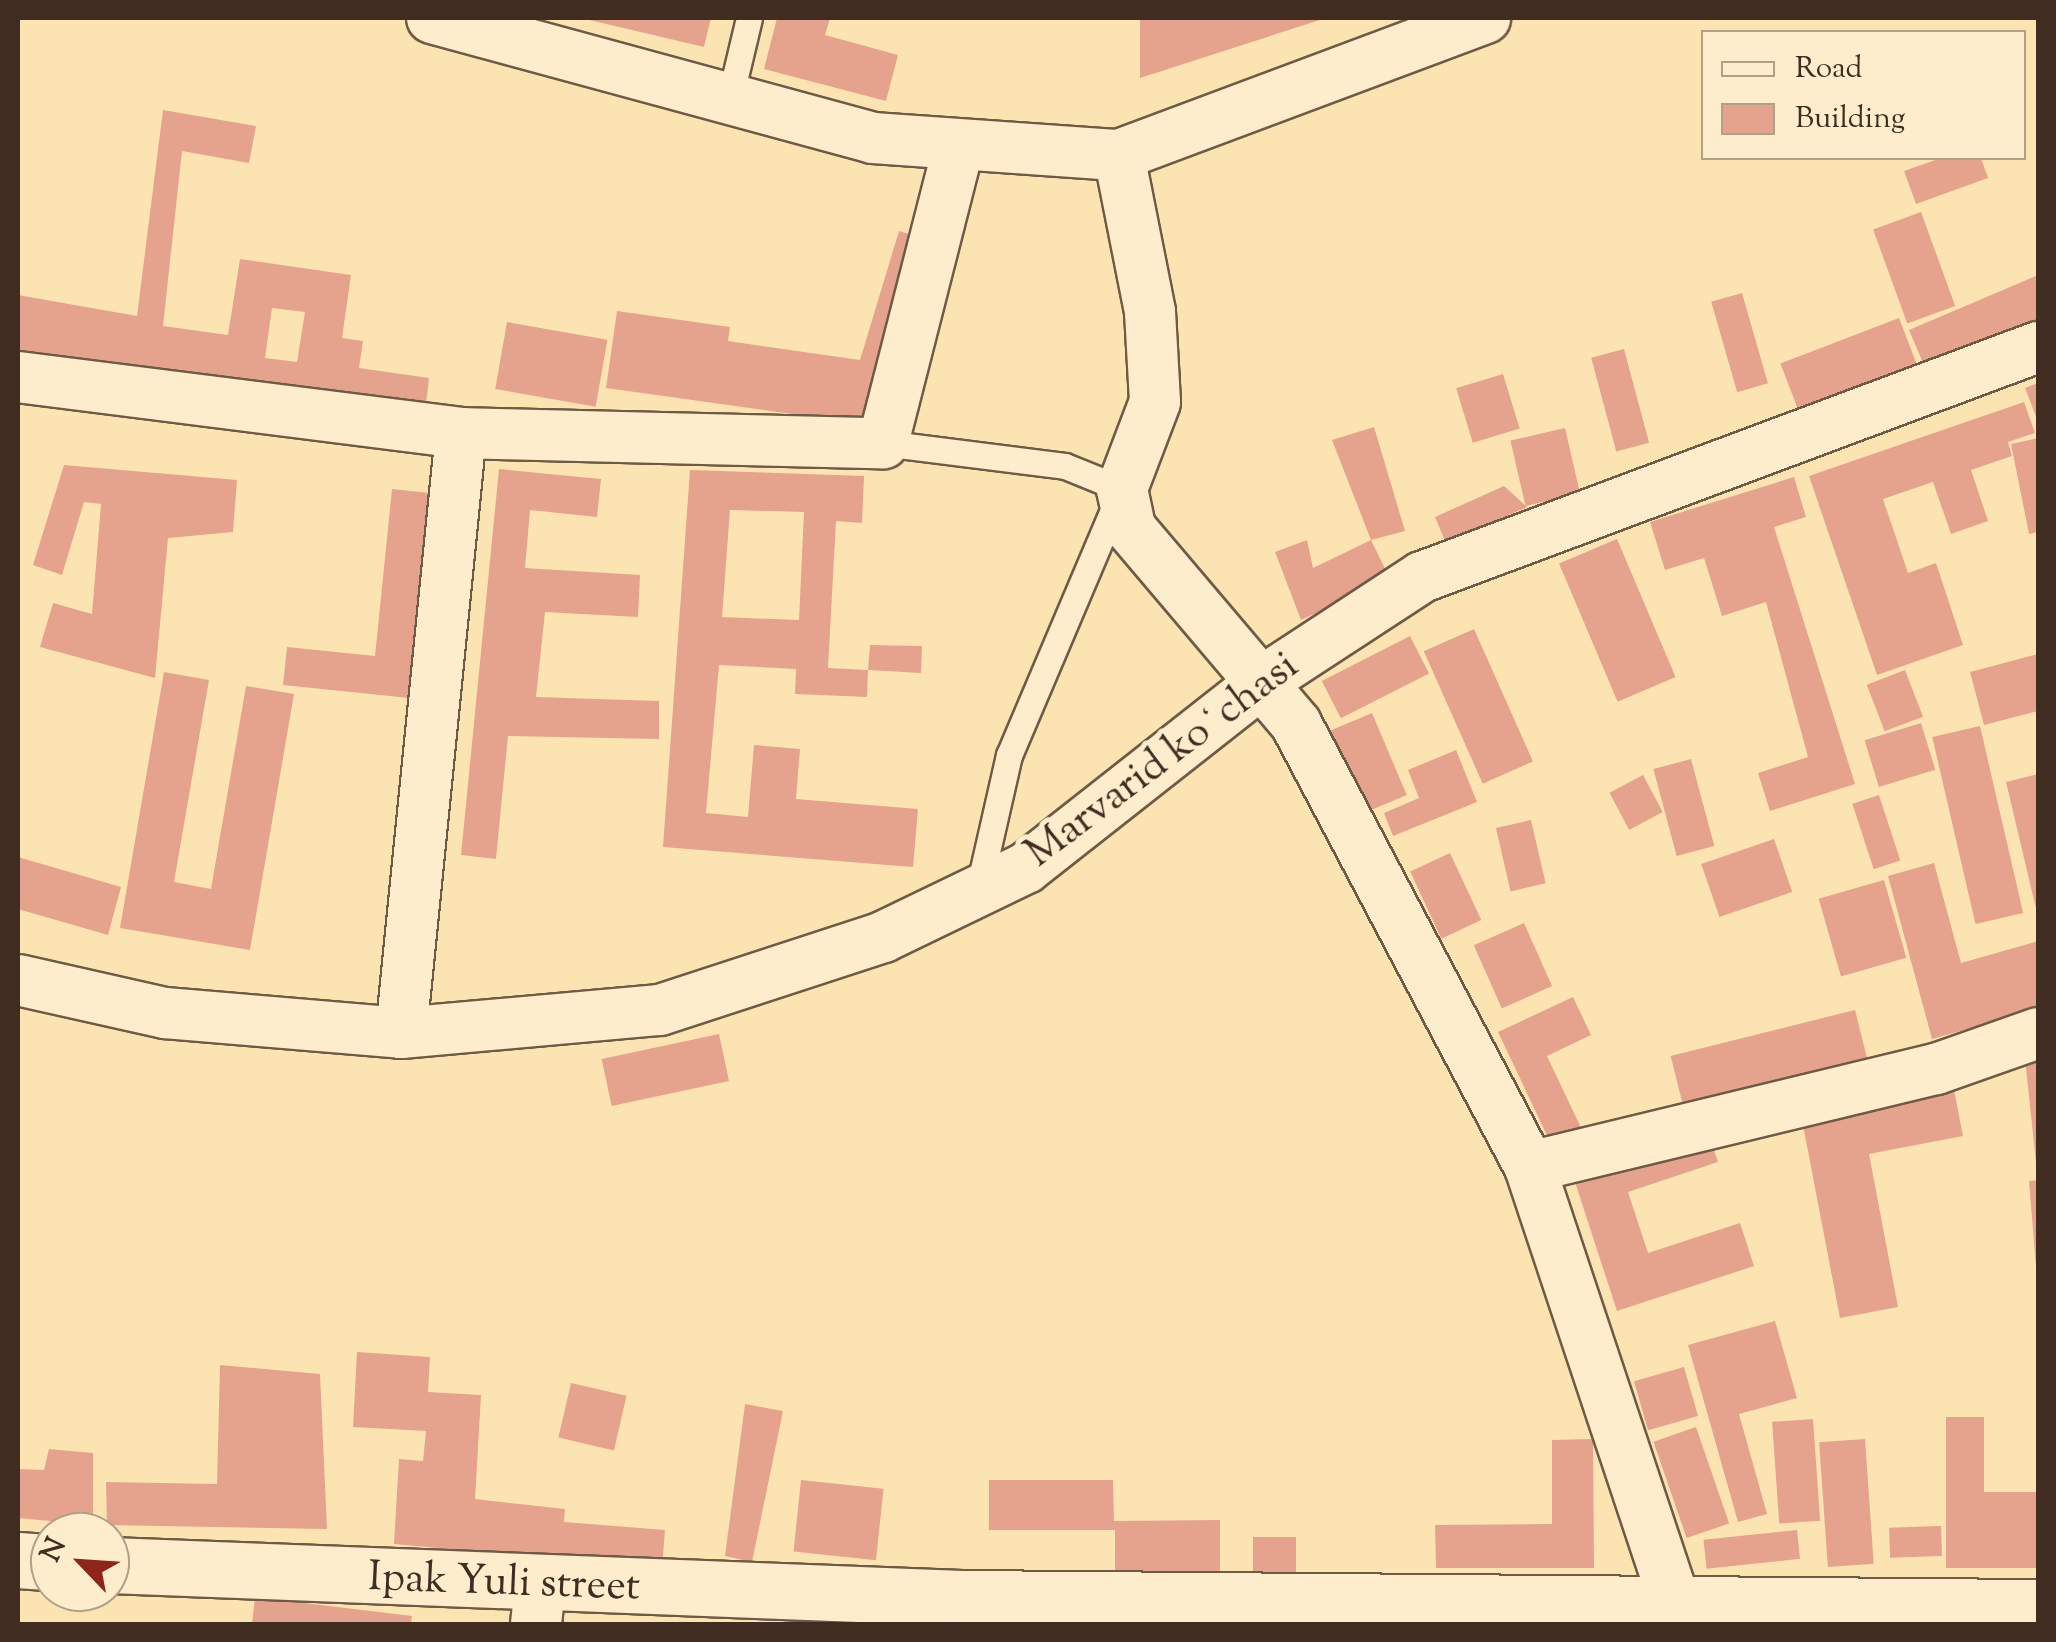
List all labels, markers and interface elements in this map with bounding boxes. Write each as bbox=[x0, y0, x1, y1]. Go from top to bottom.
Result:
legend bbox=[1701, 30, 2026, 160]
text: Road bbox=[1795, 48, 1862, 91]
text: Building bbox=[1795, 98, 1905, 141]
street label: Marvarid koʻchasi bbox=[1017, 642, 1309, 880]
north arrow bbox=[30, 1512, 130, 1612]
text: N bbox=[32, 1532, 77, 1569]
street label: Ipak Yuli street bbox=[367, 1554, 641, 1614]

